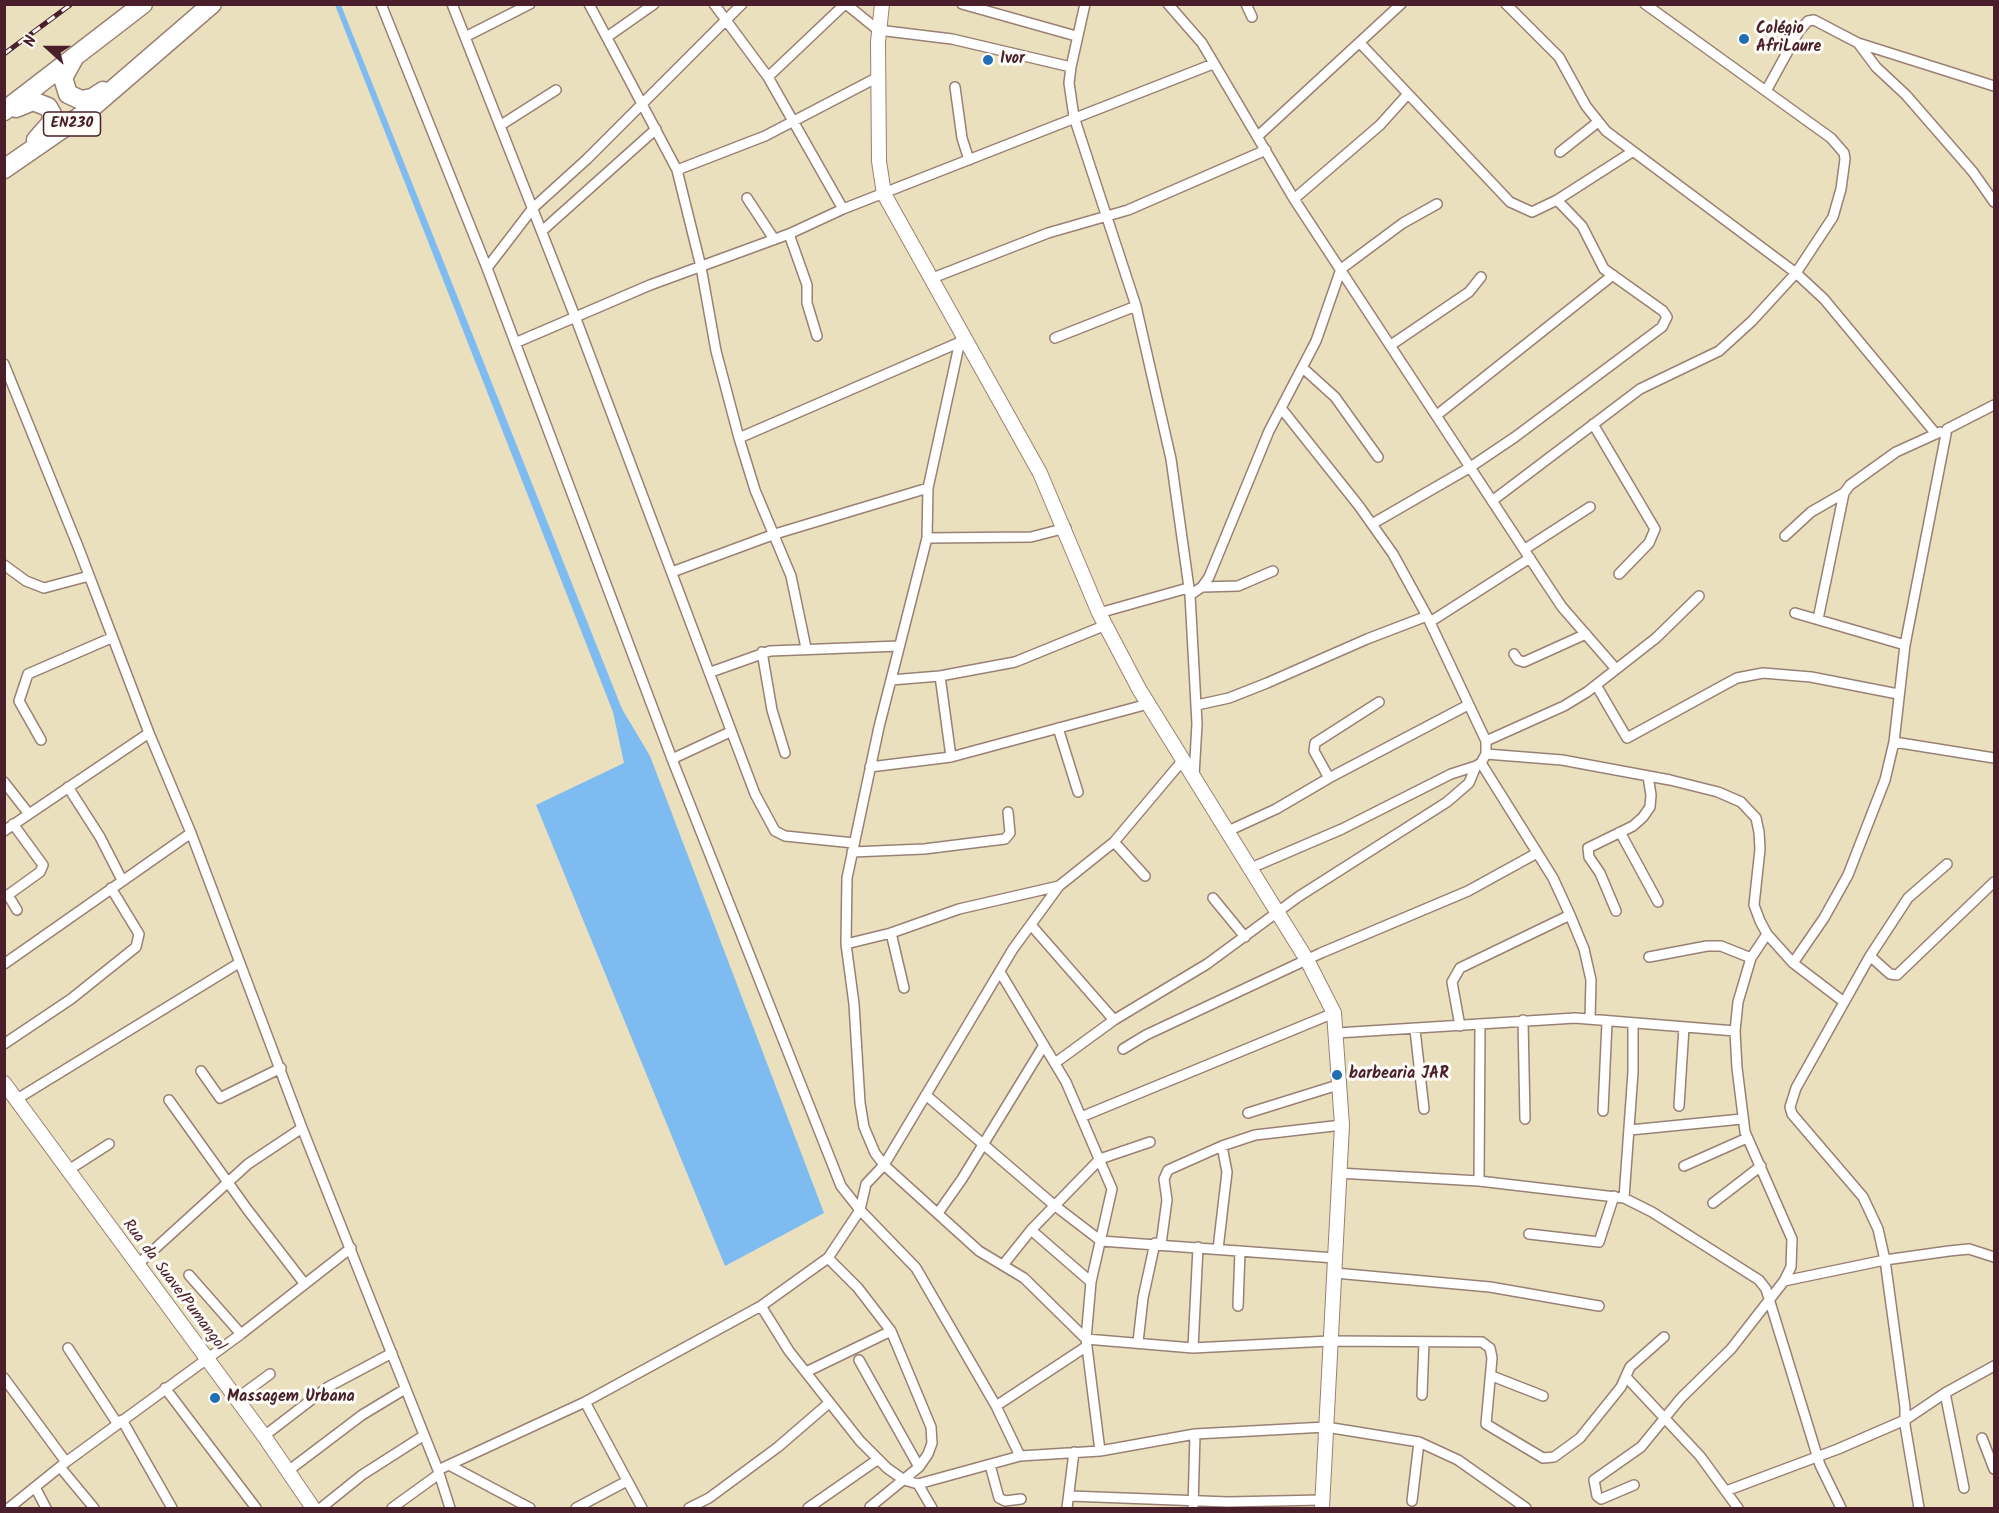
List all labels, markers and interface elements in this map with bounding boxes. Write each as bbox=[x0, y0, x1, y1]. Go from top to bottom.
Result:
north arrow bbox=[18, 18, 78, 78]
place label: Colégio AfriLaure bbox=[1756, 20, 1821, 58]
text: N bbox=[17, 32, 44, 51]
marker: Colégio AfriLaure bbox=[1737, 32, 1751, 46]
place label: Ivor bbox=[1000, 50, 1025, 70]
marker: Ivor bbox=[981, 53, 995, 67]
road number: EN230 bbox=[44, 112, 100, 136]
place label: barbearia JAR bbox=[1349, 1065, 1449, 1085]
marker: barbearia JAR bbox=[1330, 1068, 1344, 1082]
street label: Rua da Suave/Pumangol bbox=[117, 1216, 229, 1356]
place label: Massagem Urbana bbox=[227, 1388, 355, 1408]
marker: Massagem Urbana bbox=[208, 1391, 222, 1405]

